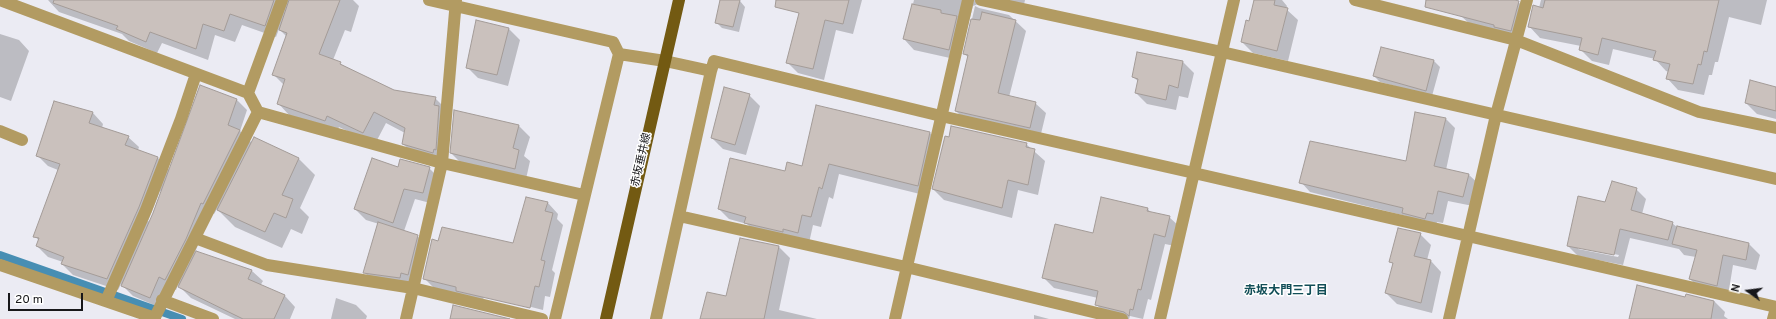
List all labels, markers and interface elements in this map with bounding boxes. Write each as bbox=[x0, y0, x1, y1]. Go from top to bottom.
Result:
street label: 赤坂垂井線 bbox=[629, 132, 655, 188]
north arrow bbox=[1728, 271, 1768, 311]
text: N bbox=[1729, 283, 1744, 294]
scale bar bbox=[10, 285, 85, 311]
district label: 赤坂大門三丁目 bbox=[1244, 285, 1328, 299]
text: 20 m bbox=[15, 292, 43, 308]

